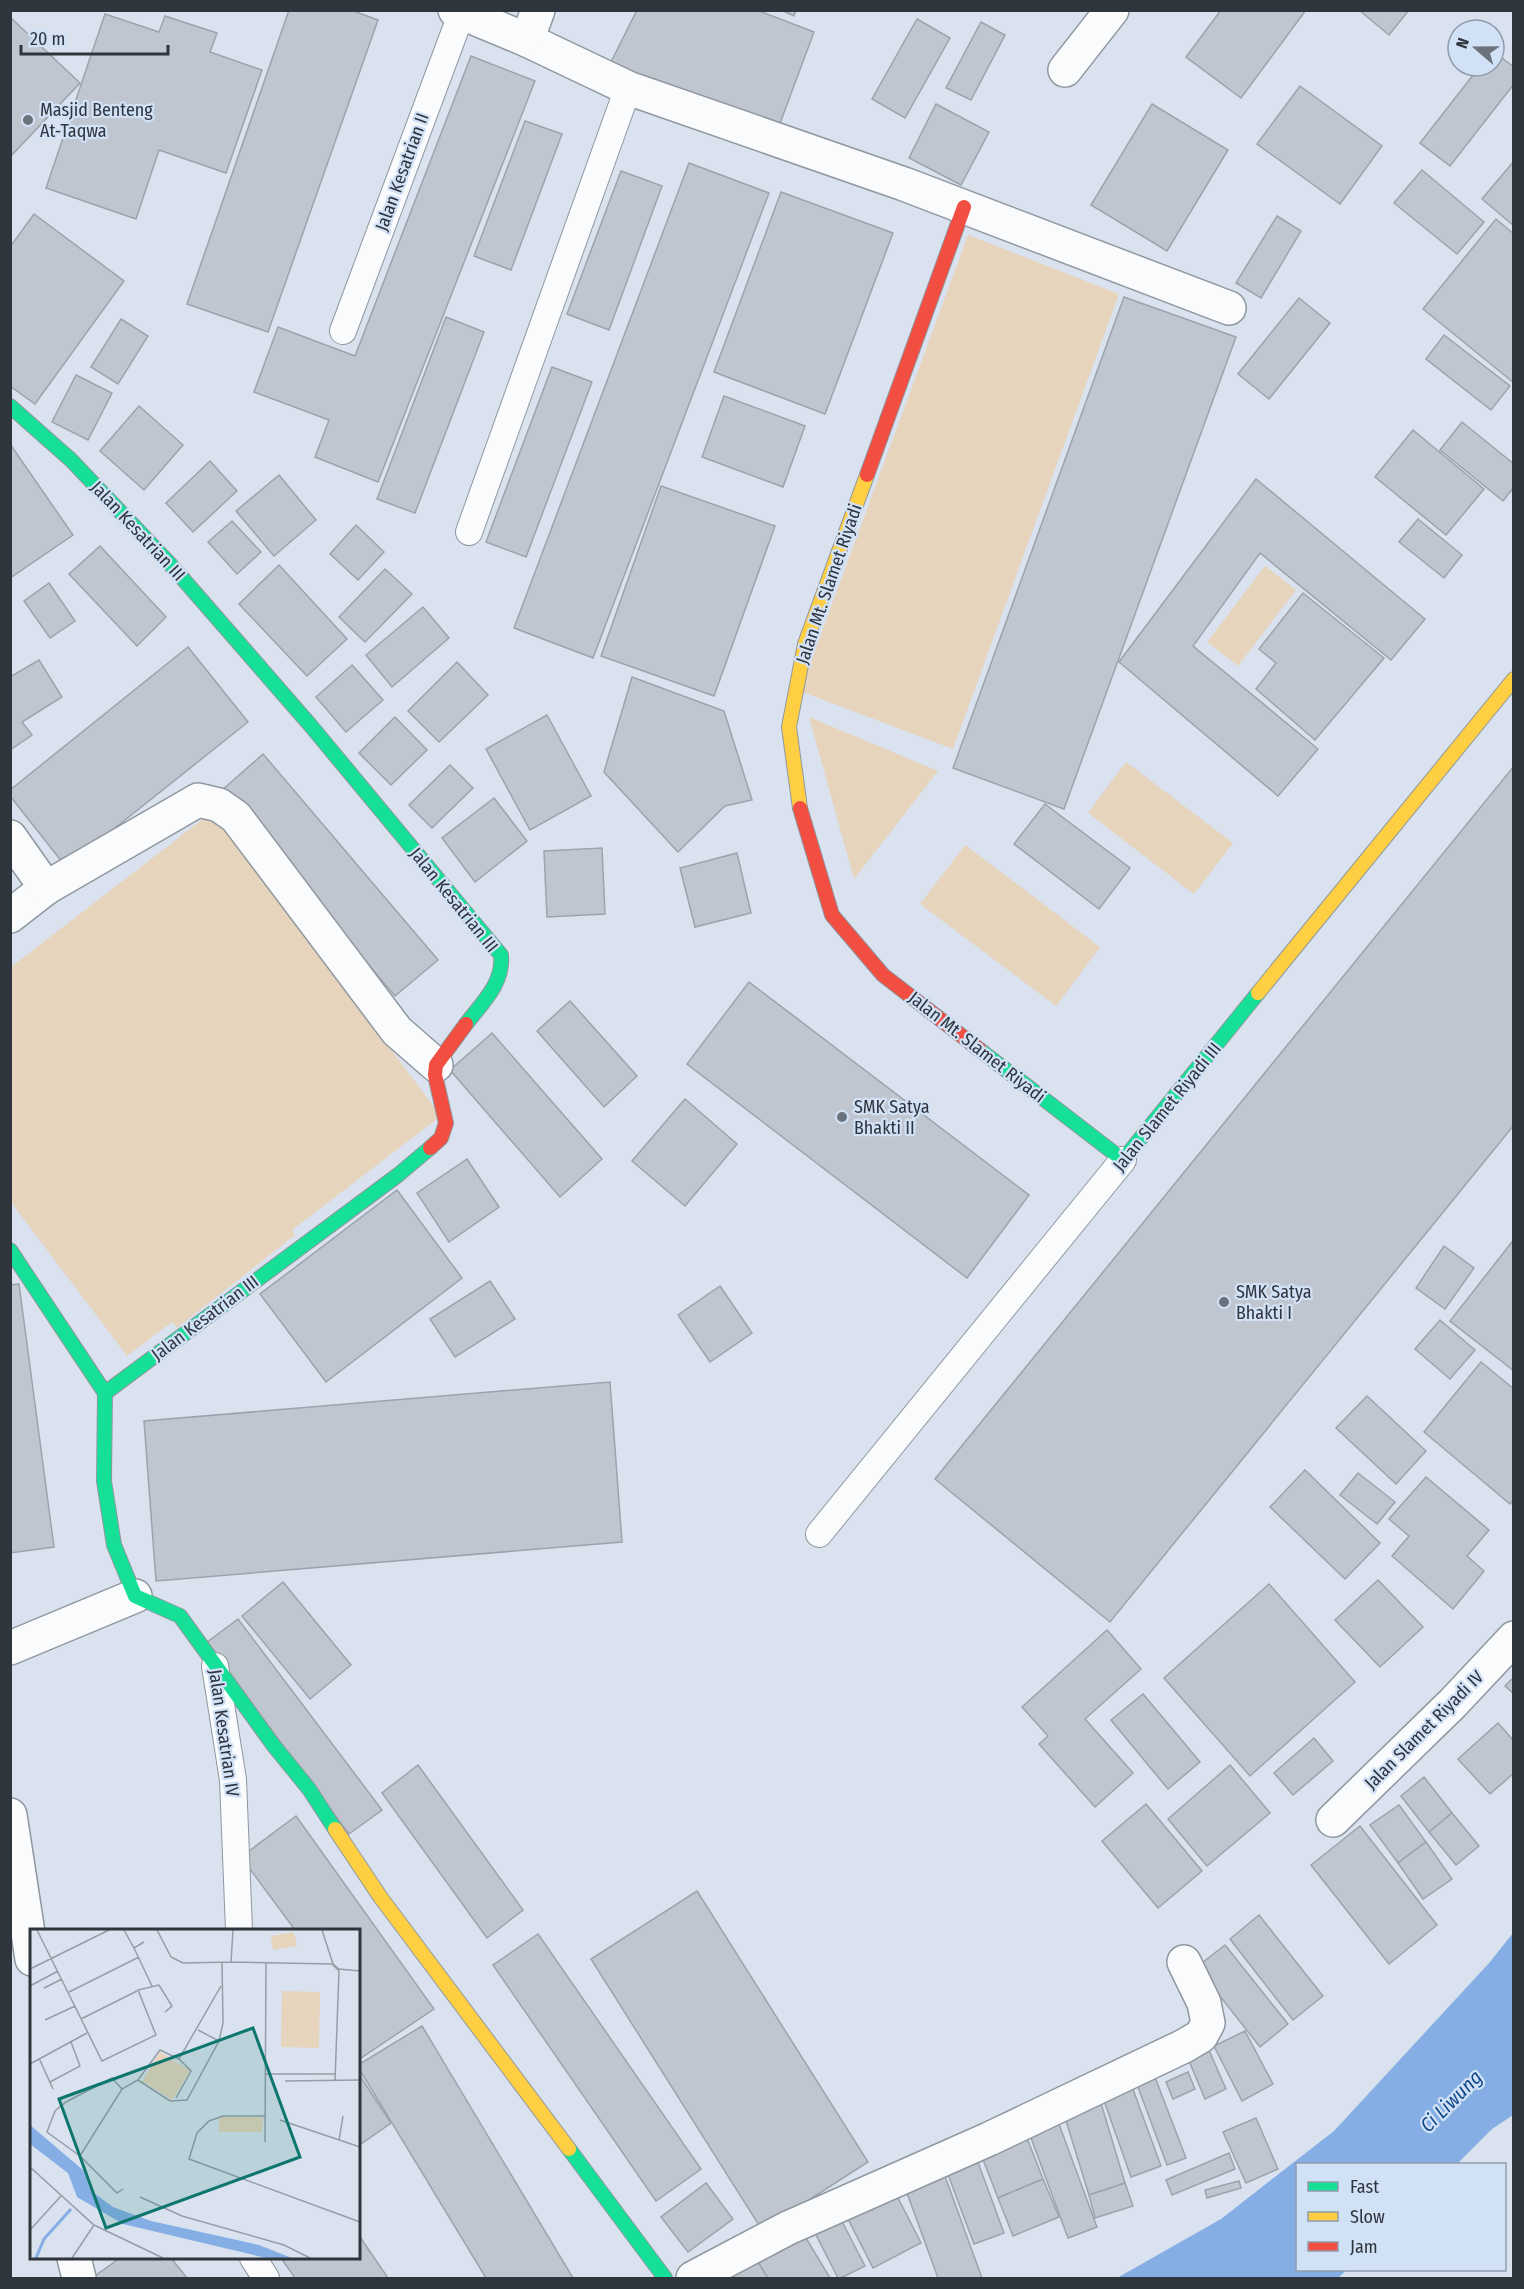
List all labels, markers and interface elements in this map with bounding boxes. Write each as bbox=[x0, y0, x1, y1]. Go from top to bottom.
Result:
scale bar bbox=[21, 18, 168, 56]
north arrow bbox=[1446, 18, 1506, 78]
text: 20 m bbox=[30, 28, 65, 50]
text: N bbox=[1452, 35, 1473, 51]
place label: Masjid Benteng At-Taqwa bbox=[40, 99, 153, 142]
street label: Jalan Kesatrian II bbox=[370, 110, 434, 234]
marker: Masjid Benteng At-Taqwa bbox=[21, 113, 35, 127]
street label: Jalan Kesatrian III bbox=[86, 476, 190, 586]
street label: Jalan Mt. Slamet Riyadi bbox=[791, 501, 867, 667]
street label: Jalan Kesatrian III bbox=[405, 843, 503, 957]
street label: Jalan Mt. Slamet Riyadi bbox=[904, 987, 1050, 1107]
street label: Jalan Slamet Riyadi III bbox=[1108, 1038, 1226, 1176]
place label: SMK Satya Bhakti II bbox=[854, 1096, 930, 1139]
marker: SMK Satya Bhakti II bbox=[835, 1110, 849, 1124]
street label: Jalan Kesatrian III bbox=[147, 1270, 263, 1366]
place label: SMK Satya Bhakti I bbox=[1236, 1281, 1312, 1324]
marker: SMK Satya Bhakti I bbox=[1217, 1295, 1231, 1309]
street label: Jalan Slamet Riyadi IV bbox=[1360, 1665, 1489, 1794]
street label: Jalan Kesatrian IV bbox=[204, 1668, 244, 1799]
inset map bbox=[30, 1929, 360, 2259]
water label: Ci Liwung bbox=[1415, 2065, 1487, 2137]
legend bbox=[1296, 2163, 1506, 2271]
text: Fast bbox=[1350, 2176, 1379, 2198]
text: Slow bbox=[1350, 2206, 1385, 2228]
text: Jam bbox=[1350, 2236, 1378, 2258]

